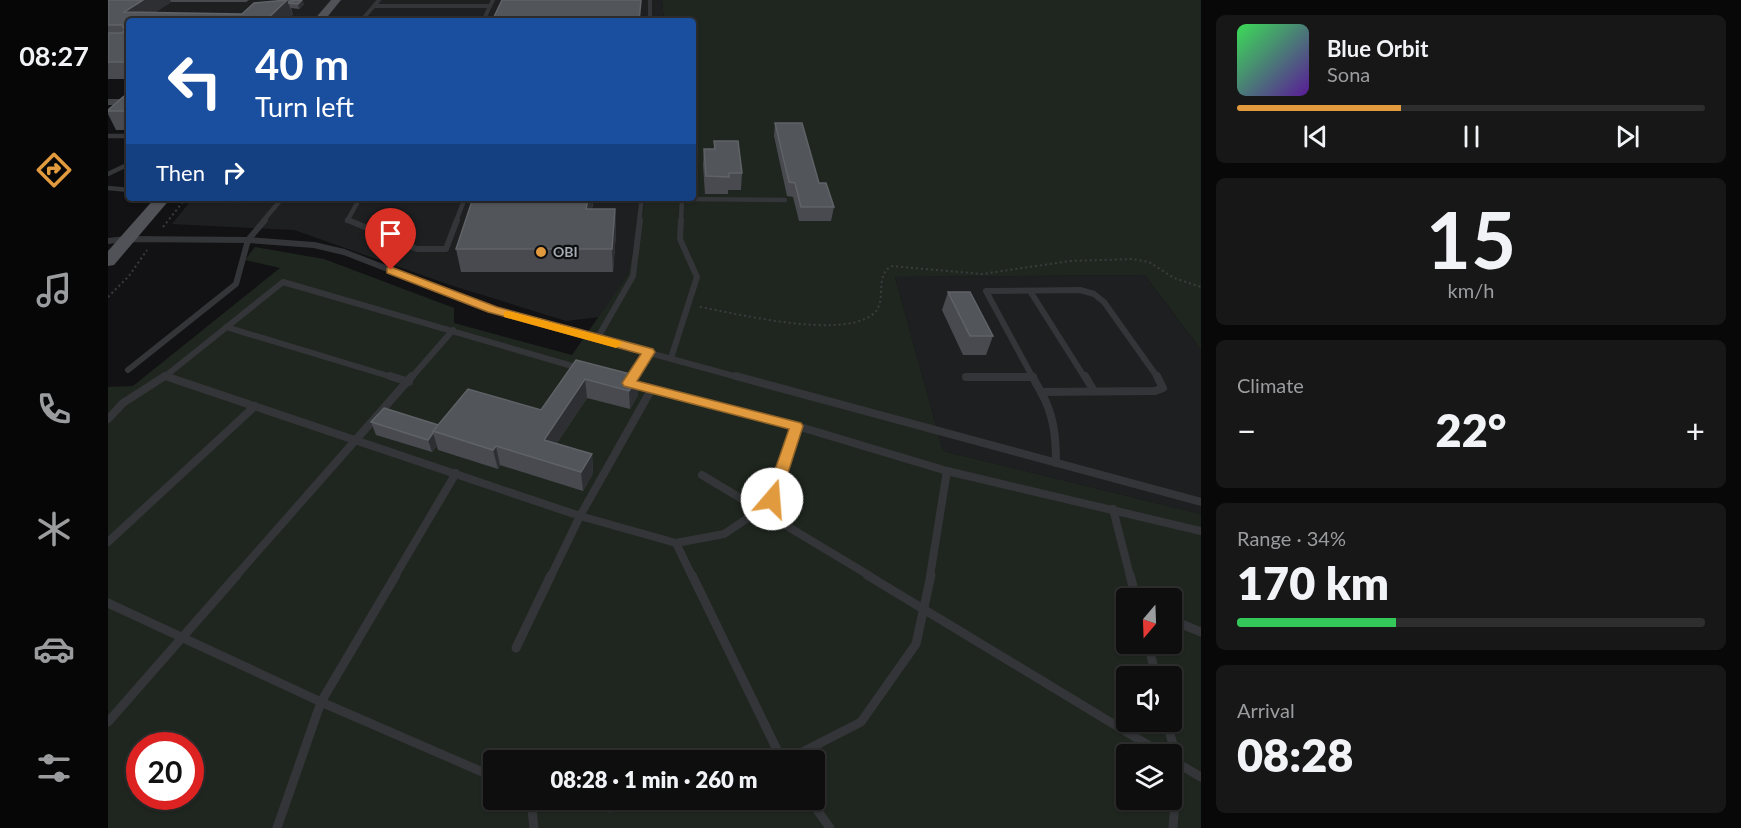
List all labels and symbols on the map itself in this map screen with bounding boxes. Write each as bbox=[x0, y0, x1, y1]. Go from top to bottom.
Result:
pin bbox=[365, 208, 416, 270]
place label: OBI bbox=[553, 243, 578, 260]
marker: OBI bbox=[534, 245, 548, 259]
position arrow bbox=[740, 467, 804, 531]
north arrow bbox=[1116, 588, 1182, 654]
speed limit sign: 20 bbox=[126, 732, 204, 810]

